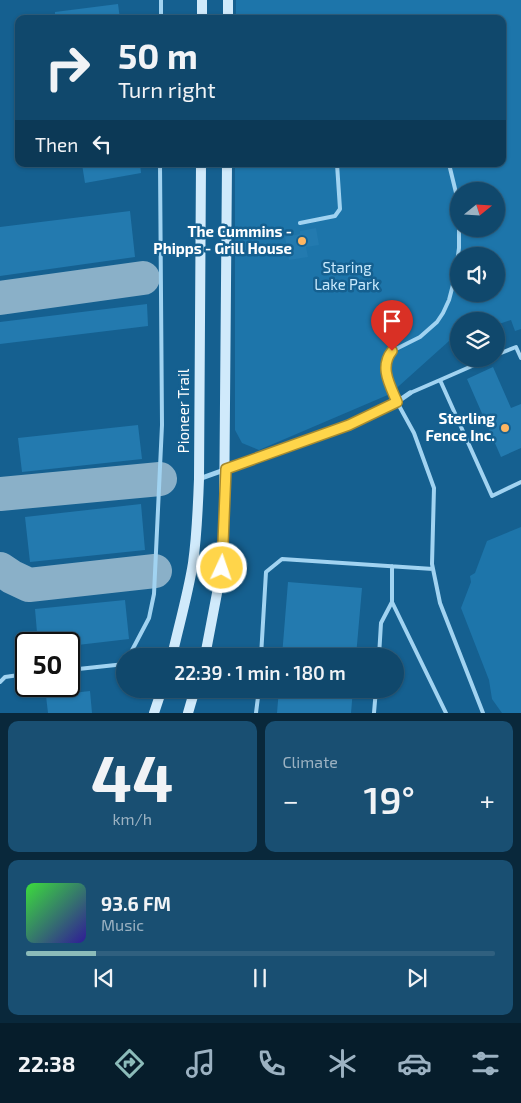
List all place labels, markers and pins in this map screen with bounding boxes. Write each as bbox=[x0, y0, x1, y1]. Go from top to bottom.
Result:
place label: The Cummins - Phipps - Grill House bbox=[153, 222, 292, 257]
marker: The Cummins - Phipps - Grill House bbox=[296, 235, 308, 247]
pin bbox=[371, 300, 413, 351]
place label: Sterling Fence Inc. bbox=[425, 409, 495, 444]
marker: Sterling Fence Inc. bbox=[499, 422, 511, 434]

